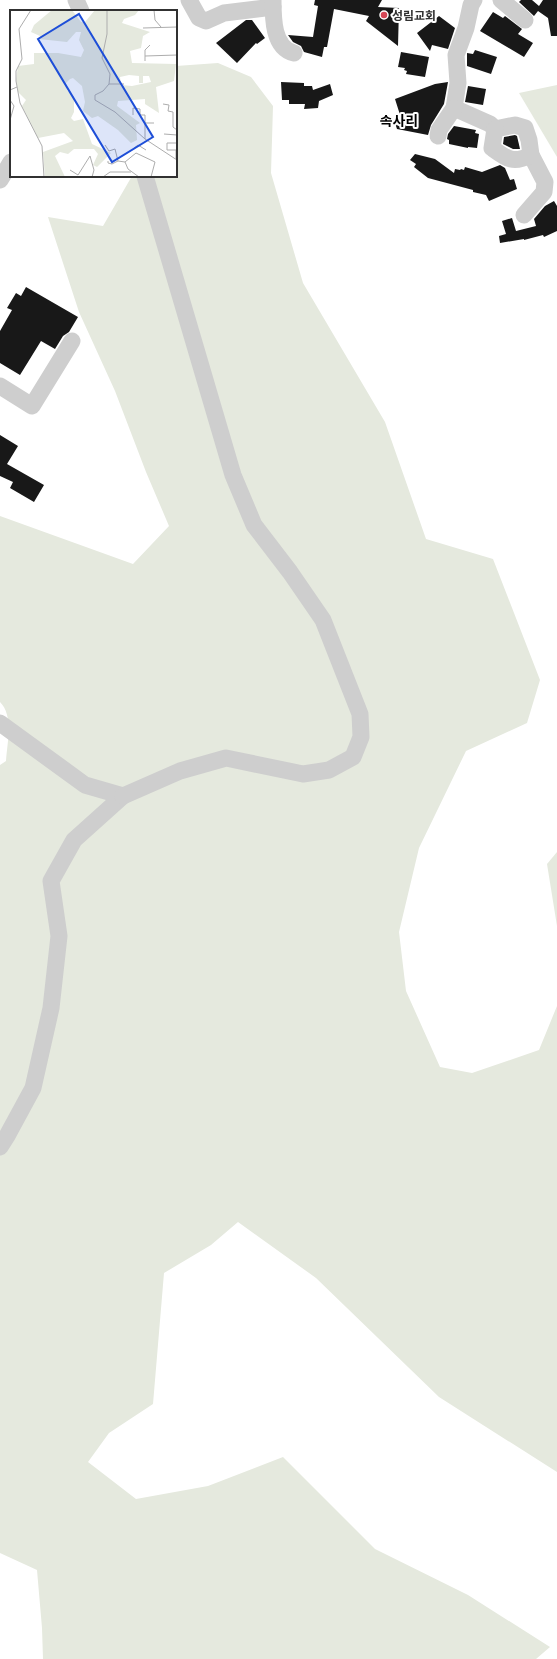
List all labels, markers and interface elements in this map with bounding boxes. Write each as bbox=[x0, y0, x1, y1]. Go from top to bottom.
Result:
place label: 성림교회 bbox=[392, 7, 436, 24]
inset map bbox=[10, 10, 177, 177]
marker: 성림교회 bbox=[379, 10, 389, 20]
district label: 속사리 bbox=[380, 111, 418, 130]

